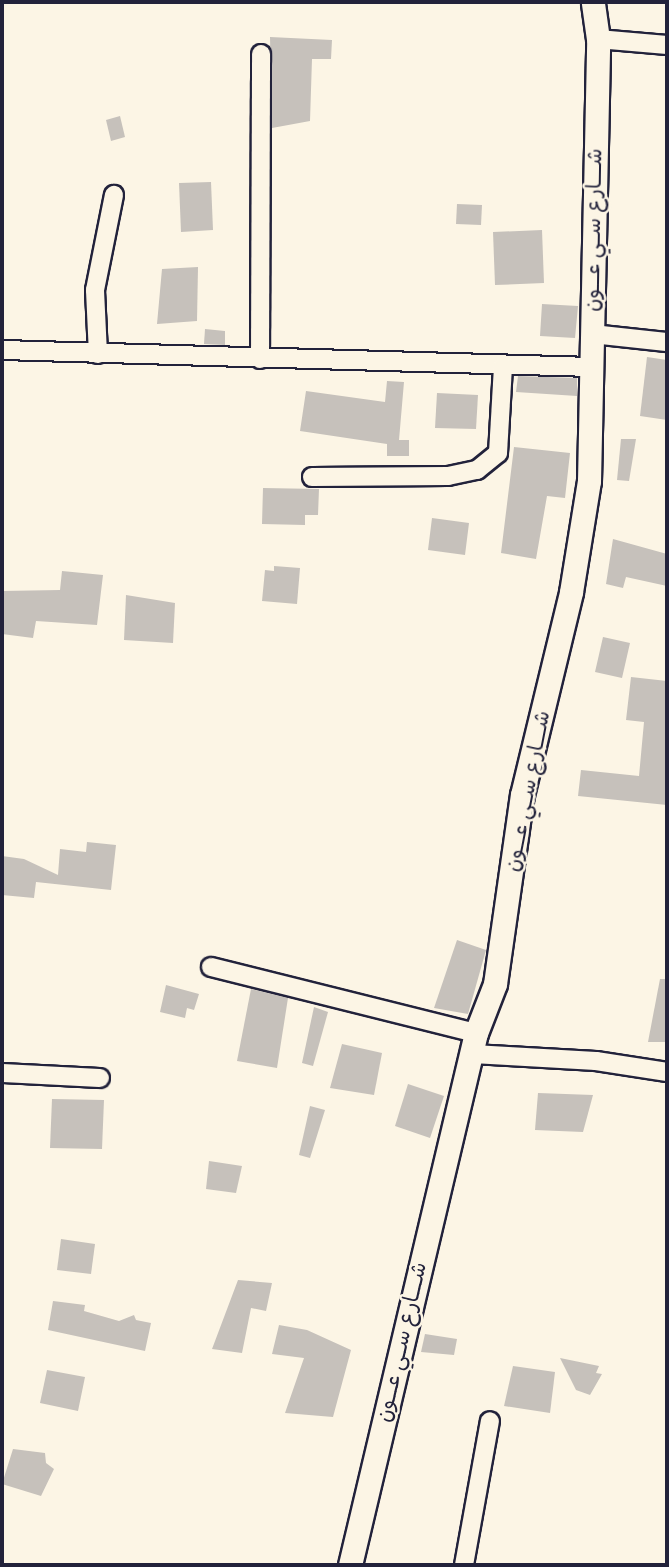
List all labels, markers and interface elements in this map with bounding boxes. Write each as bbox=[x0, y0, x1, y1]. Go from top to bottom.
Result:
street label: شــــارع ســي عـــون bbox=[579, 148, 607, 312]
street label: شــــارع ســي عـــون bbox=[499, 708, 555, 874]
street label: شــــارع ســي عـــون bbox=[370, 1260, 432, 1424]

